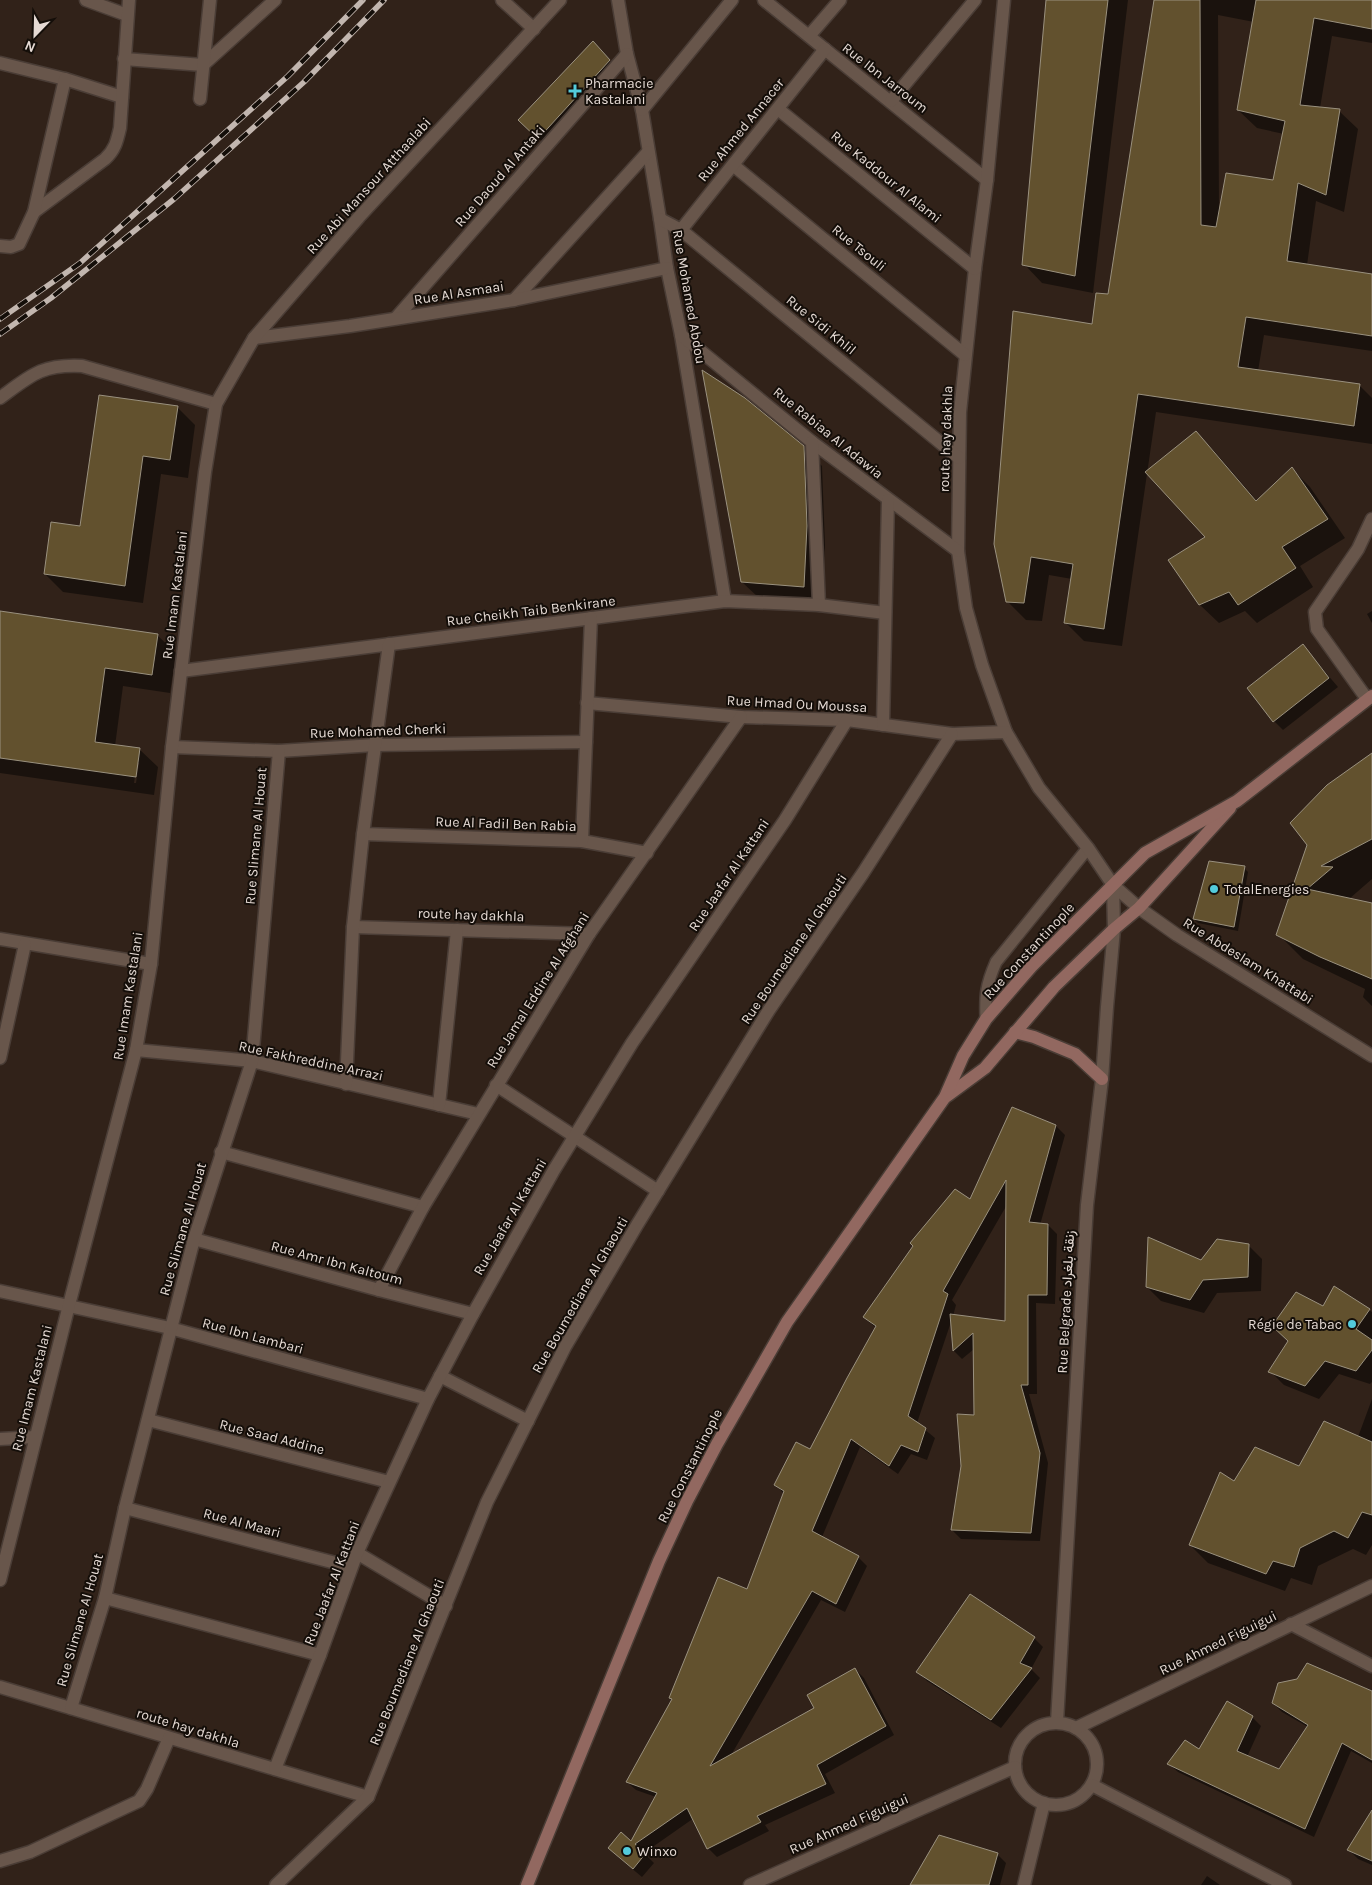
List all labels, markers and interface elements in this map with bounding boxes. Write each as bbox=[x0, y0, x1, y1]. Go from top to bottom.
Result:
north arrow bbox=[10, 10, 60, 60]
text: N bbox=[22, 37, 38, 56]
street label: Rue Ibn Jarroum bbox=[839, 39, 931, 117]
street label: Rue Ahmed Annacer bbox=[694, 74, 788, 185]
place label: Pharmacie Kastalani bbox=[585, 75, 653, 108]
marker: Pharmacie Kastalani bbox=[569, 85, 581, 97]
street label: Rue Abi Mansour Atthaalabi bbox=[303, 114, 435, 258]
street label: Rue Daoud Al Antaki bbox=[451, 122, 549, 230]
street label: Rue Kaddour Al Alami bbox=[827, 127, 945, 227]
street label: Rue Tsouli bbox=[828, 221, 890, 275]
street label: Rue Mohamed Abdou bbox=[669, 229, 709, 365]
street label: Rue Al Asmaai bbox=[413, 277, 505, 309]
street label: Rue Sidi Khlil bbox=[783, 292, 859, 358]
street label: Rue Rabiaa Al Adawia bbox=[770, 383, 886, 483]
street label: route hay dakhla bbox=[936, 385, 956, 493]
street label: Rue Imam Kastalani bbox=[159, 530, 191, 660]
street label: Rue Cheikh Taib Benkirane bbox=[446, 592, 616, 630]
street label: Rue Hmad Ou Moussa bbox=[726, 692, 868, 716]
street label: Rue Mohamed Cherki bbox=[310, 720, 446, 742]
street label: Rue Slimane Al Houat bbox=[242, 767, 270, 905]
street label: Rue Al Fadil Ben Rabia bbox=[435, 813, 577, 835]
street label: Rue Jaafar Al Kattani bbox=[685, 816, 773, 934]
street label: Rue Boumediane Al Ghaouti bbox=[737, 871, 851, 1027]
place label: TotalEnergies bbox=[1224, 881, 1309, 898]
marker: TotalEnergies bbox=[1208, 883, 1220, 895]
street label: Rue Constantinople bbox=[980, 899, 1078, 1003]
street label: route hay dakhla bbox=[417, 905, 525, 925]
street label: Rue Jamal Eddine Al Afghani bbox=[483, 909, 593, 1071]
street label: Rue Abdeslam Khattabi bbox=[1180, 914, 1316, 1008]
street label: Rue Imam Kastalani bbox=[109, 931, 147, 1061]
street label: Rue Fakhreddine Arrazi bbox=[237, 1037, 385, 1085]
street label: Rue Jaafar Al Kattani bbox=[470, 1156, 550, 1278]
street label: Rue Slimane Al Houat bbox=[156, 1161, 210, 1297]
street label: Rue Boumediane Al Ghaouti bbox=[528, 1214, 632, 1376]
street label: Rue Belgrade زنقة بلغراد bbox=[1054, 1230, 1078, 1374]
street label: Rue Amr Ibn Kaltoum bbox=[269, 1237, 405, 1289]
street label: Rue Ibn Lambari bbox=[201, 1314, 305, 1358]
place label: Régie de Tabac bbox=[1248, 1316, 1342, 1333]
marker: Régie de Tabac bbox=[1346, 1318, 1358, 1330]
street label: Rue Imam Kastalani bbox=[8, 1323, 56, 1453]
street label: Rue Constantinople bbox=[654, 1406, 726, 1526]
street label: Rue Saad Addine bbox=[218, 1416, 326, 1458]
street label: Rue Al Maari bbox=[201, 1505, 283, 1541]
street label: Rue Jaafar Al Kattani bbox=[300, 1518, 364, 1648]
street label: Rue Slimane Al Houat bbox=[53, 1552, 107, 1688]
street label: Rue Boumediane Al Ghaouti bbox=[366, 1576, 448, 1748]
street label: Rue Ahmed Figuigui bbox=[1156, 1607, 1280, 1679]
street label: route hay dakhla bbox=[134, 1704, 242, 1752]
street label: Rue Ahmed Figuigui bbox=[787, 1790, 911, 1858]
place label: Winxo bbox=[637, 1843, 677, 1860]
marker: Winxo bbox=[621, 1845, 633, 1857]

